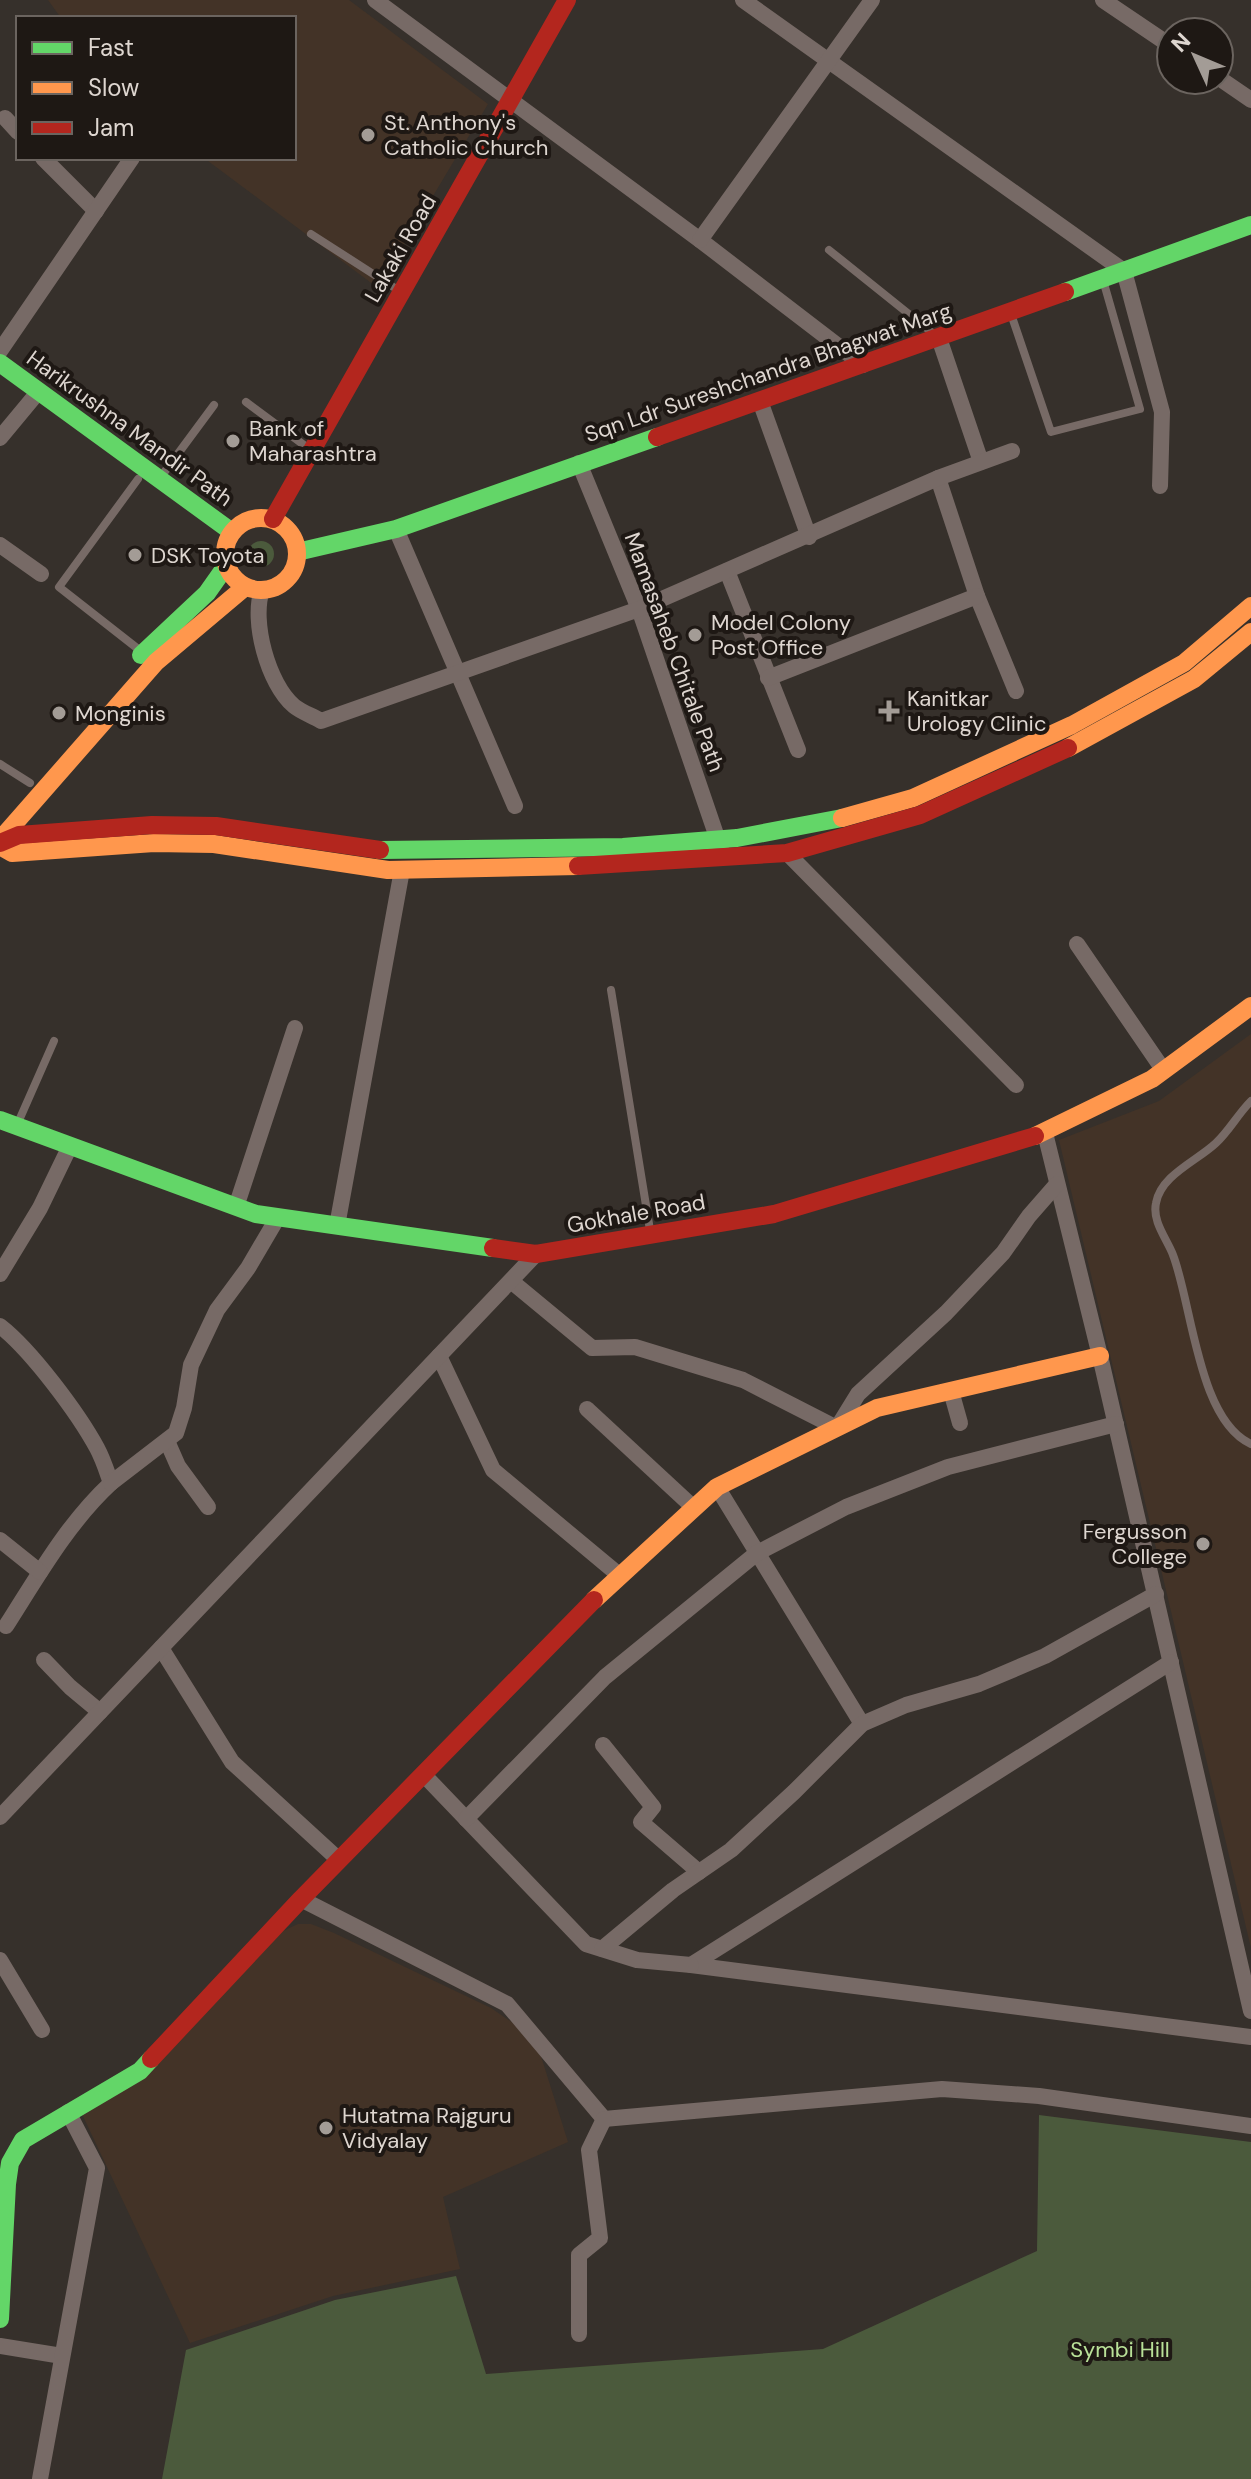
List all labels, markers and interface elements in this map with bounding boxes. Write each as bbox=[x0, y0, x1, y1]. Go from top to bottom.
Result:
legend bbox=[16, 16, 296, 160]
north arrow bbox=[1155, 16, 1235, 96]
text: N bbox=[1165, 27, 1197, 58]
text: Fast bbox=[88, 32, 134, 63]
text: Slow bbox=[88, 72, 139, 103]
place label: St. Anthony's Catholic Church bbox=[384, 108, 548, 162]
text: Jam bbox=[88, 112, 134, 143]
marker: St. Anthony's Catholic Church bbox=[359, 126, 377, 144]
street label: Lakaki Road bbox=[358, 189, 443, 307]
street label: Sqn Ldr Sureshchandra Bhagwat Marg bbox=[581, 296, 955, 449]
street label: Harikrushna Mandir Path bbox=[21, 344, 238, 513]
place label: Bank of Maharashtra bbox=[249, 414, 377, 468]
marker: Bank of Maharashtra bbox=[224, 432, 242, 450]
street label: Mamasaheb Chitale Path bbox=[618, 529, 731, 776]
place label: DSK Toyota bbox=[151, 541, 265, 570]
marker: DSK Toyota bbox=[126, 546, 144, 564]
place label: Model Colony Post Office bbox=[711, 608, 851, 662]
marker: Model Colony Post Office bbox=[686, 626, 704, 644]
place label: Kanitkar Urology Clinic bbox=[907, 684, 1046, 738]
place label: Monginis bbox=[75, 699, 166, 728]
marker: Kanitkar Urology Clinic bbox=[878, 700, 900, 722]
marker: Monginis bbox=[50, 704, 68, 722]
street label: Gokhale Road bbox=[565, 1187, 707, 1240]
place label: Fergusson College bbox=[1083, 1517, 1187, 1571]
marker: Fergusson College bbox=[1194, 1535, 1212, 1553]
place label: Hutatma Rajguru Vidyalay bbox=[342, 2101, 512, 2155]
marker: Hutatma Rajguru Vidyalay bbox=[317, 2119, 335, 2137]
park label: Symbi Hill bbox=[1070, 2335, 1170, 2364]

